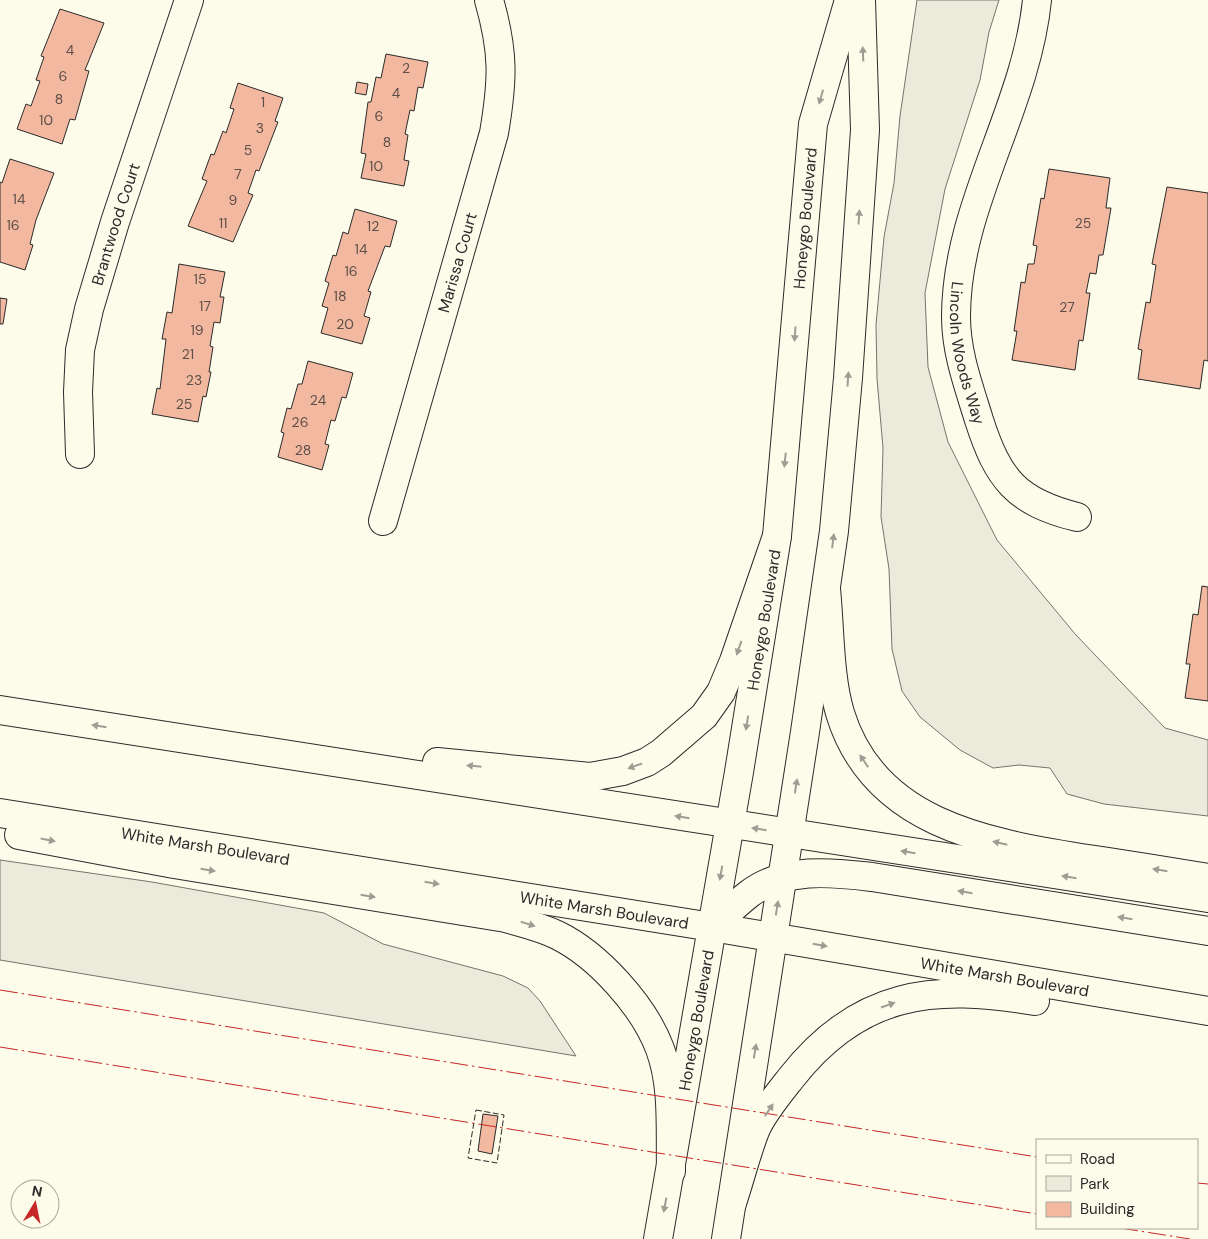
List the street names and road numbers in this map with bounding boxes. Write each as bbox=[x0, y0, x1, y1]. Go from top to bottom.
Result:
street label: Honeygo Boulevard bbox=[789, 146, 822, 290]
street label: Brantwood Court bbox=[87, 160, 145, 288]
street label: Marissa Court bbox=[433, 210, 482, 315]
street label: Lincoln Woods Way bbox=[945, 281, 990, 427]
street label: Honeygo Boulevard bbox=[742, 548, 786, 692]
street label: White Marsh Boulevard bbox=[119, 823, 291, 870]
street label: White Marsh Boulevard bbox=[518, 886, 690, 934]
street label: Honeygo Boulevard bbox=[674, 948, 719, 1092]
street label: White Marsh Boulevard bbox=[919, 952, 1091, 1002]

